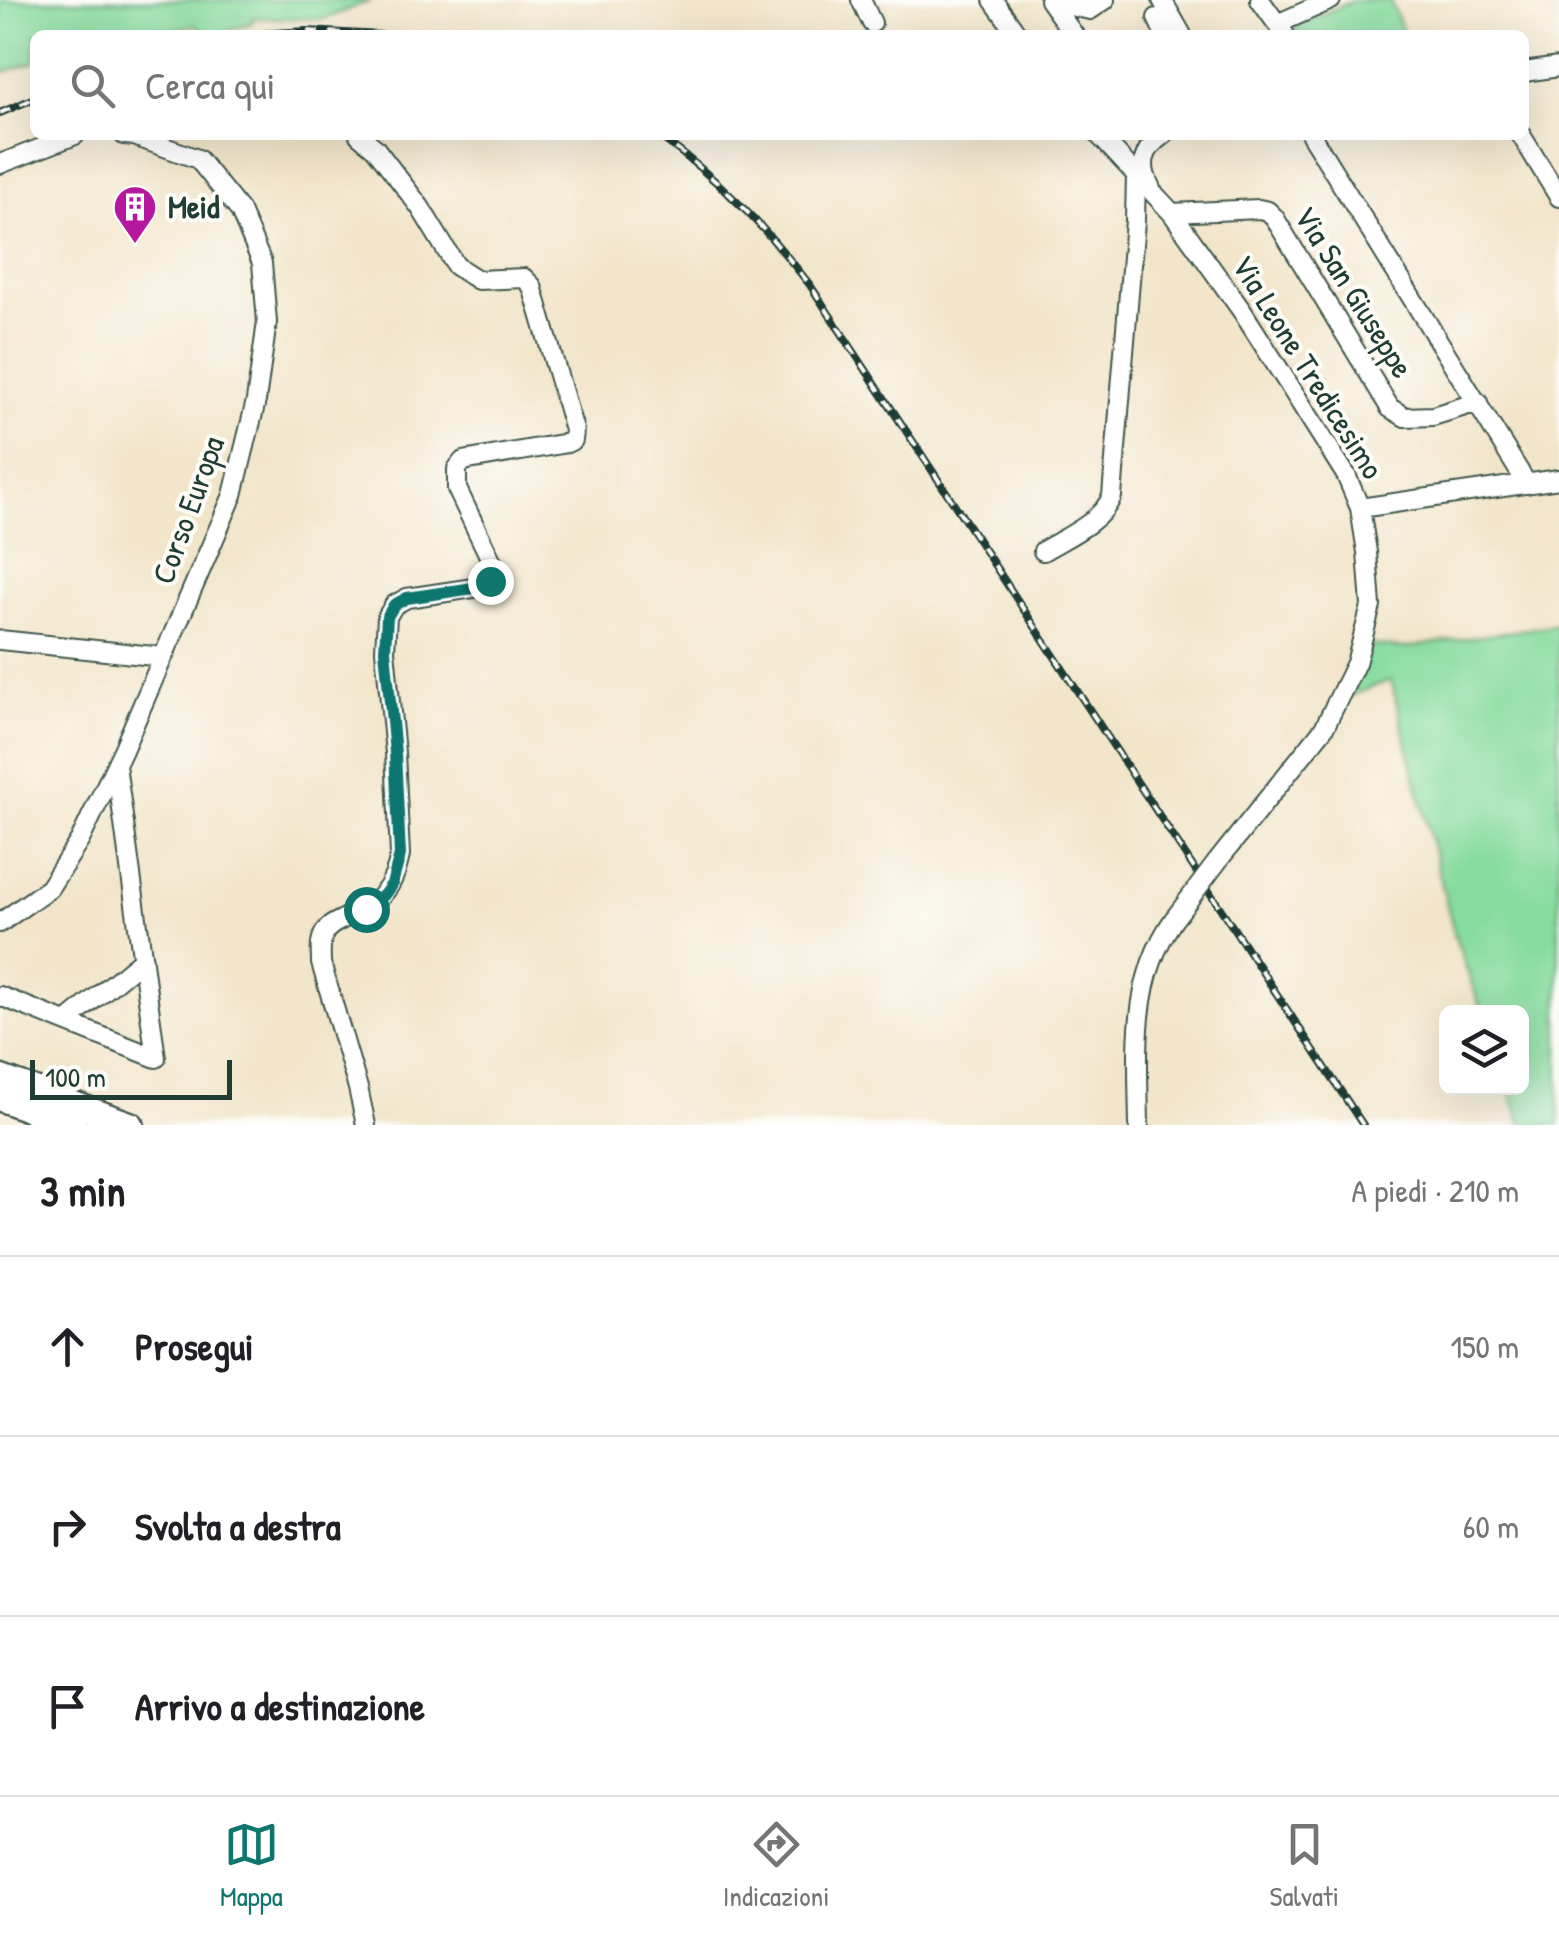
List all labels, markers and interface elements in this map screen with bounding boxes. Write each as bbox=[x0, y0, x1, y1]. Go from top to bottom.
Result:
search box bbox=[30, 30, 1529, 140]
icon: search bbox=[65, 58, 120, 113]
text: Cerca qui bbox=[145, 59, 275, 111]
building icon: Meid bbox=[112, 184, 158, 245]
place label: Meid bbox=[168, 185, 220, 228]
street label: Via San Giuseppe bbox=[1285, 198, 1424, 386]
street label: Via Leone Tredicesimo bbox=[1222, 247, 1395, 487]
street label: Corso Europa bbox=[141, 430, 234, 589]
route end bbox=[468, 559, 514, 605]
route start bbox=[344, 887, 390, 933]
map controls bbox=[1439, 1005, 1529, 1095]
button: layers bbox=[1439, 1005, 1529, 1095]
scale bar bbox=[30, 1055, 232, 1100]
text: 100 m bbox=[45, 1058, 106, 1096]
text: 3 min bbox=[40, 1162, 125, 1219]
text: A piedi · 210 m bbox=[1352, 1169, 1519, 1212]
icon: ahead bbox=[40, 1319, 95, 1374]
text: Prosegui bbox=[135, 1320, 254, 1372]
text: 150 m bbox=[1450, 1325, 1519, 1368]
icon: right bbox=[40, 1499, 95, 1554]
text: Svolta a destra bbox=[135, 1500, 341, 1552]
text: 60 m bbox=[1463, 1505, 1519, 1548]
icon: arrive bbox=[40, 1679, 95, 1734]
text: Arrivo a destinazione bbox=[135, 1680, 425, 1732]
tab: Mappa bbox=[220, 1817, 283, 1915]
tab: Indicazioni bbox=[723, 1817, 829, 1915]
tab: Salvati bbox=[1270, 1817, 1339, 1915]

